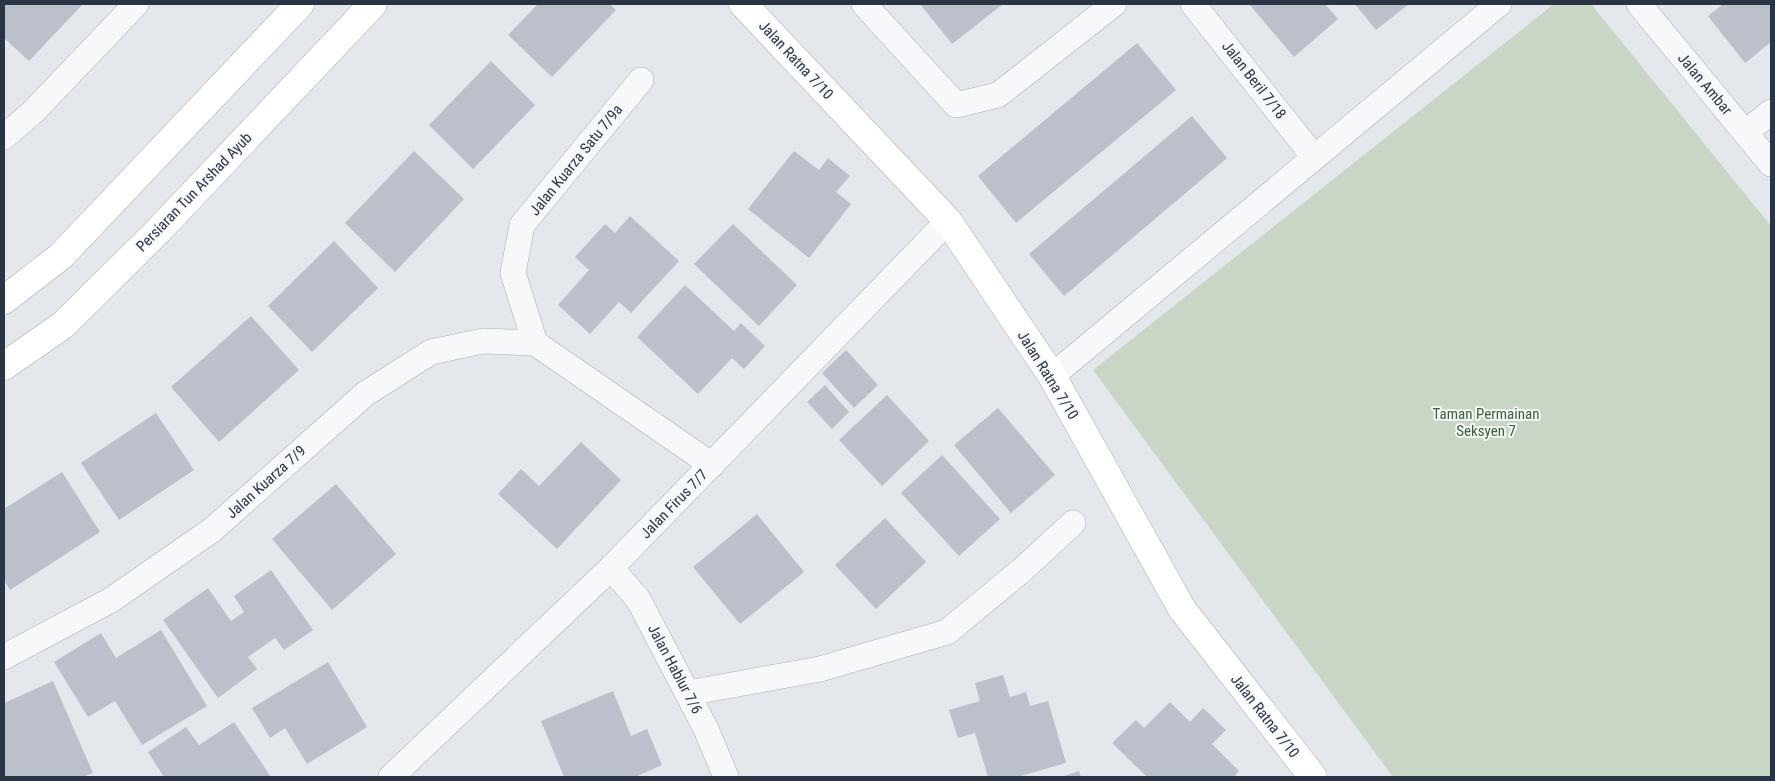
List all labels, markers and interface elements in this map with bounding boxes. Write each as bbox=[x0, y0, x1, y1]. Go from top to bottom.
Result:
street label: Jalan Ratna 7/10 bbox=[755, 17, 837, 103]
street label: Jalan Beril 7/18 bbox=[1218, 38, 1290, 122]
street label: Jalan Ambar bbox=[1674, 50, 1736, 119]
street label: Jalan Kuarza Satu 7/9a bbox=[526, 101, 626, 219]
street label: Persiaran Tun Arshad Ayub bbox=[132, 129, 256, 255]
street label: Jalan Ratna 7/10 bbox=[1014, 327, 1082, 423]
park label: Taman Permainan Seksyen 7 bbox=[1433, 405, 1539, 440]
street label: Jalan Kuarza 7/9 bbox=[223, 442, 309, 522]
street label: Jalan Firus 7/7 bbox=[637, 466, 711, 542]
street label: Jalan Hablur 7/6 bbox=[644, 621, 706, 717]
street label: Jalan Ratna 7/10 bbox=[1227, 671, 1303, 761]

